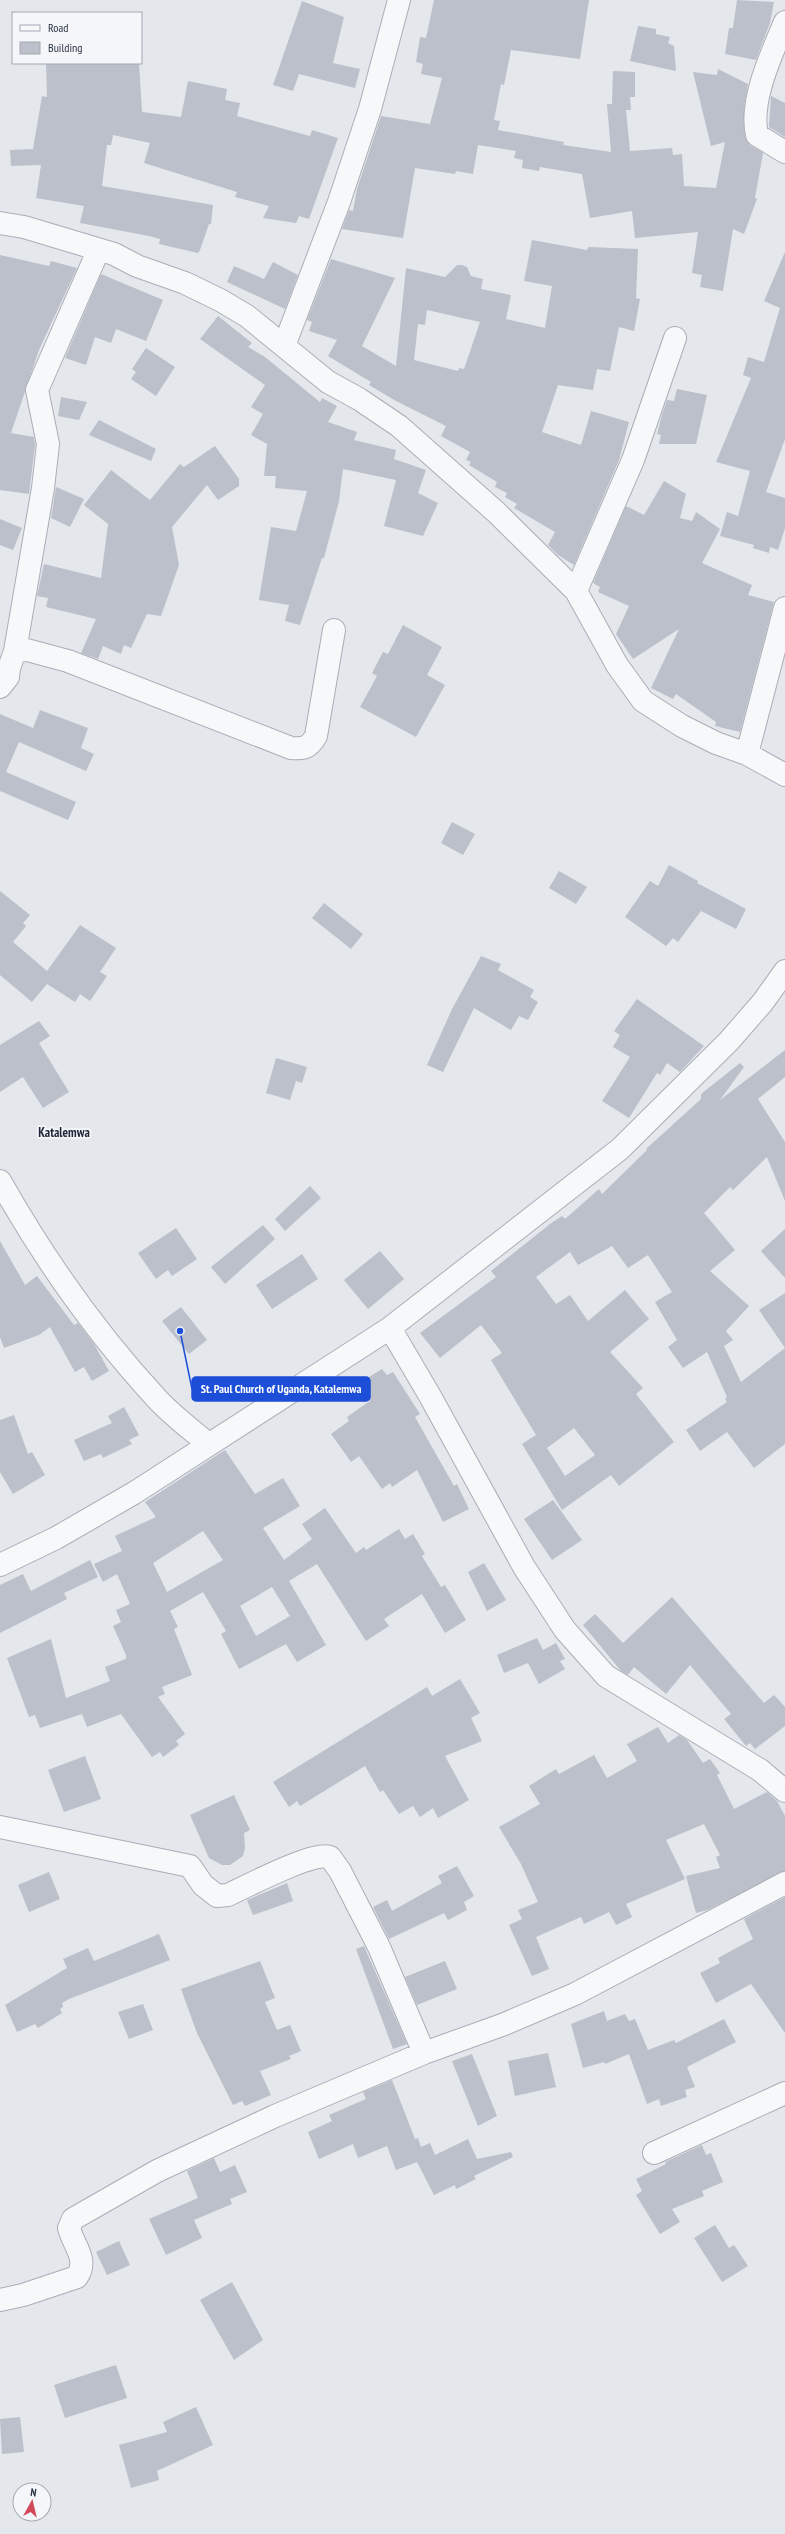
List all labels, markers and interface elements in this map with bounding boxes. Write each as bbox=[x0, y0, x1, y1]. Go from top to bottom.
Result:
legend bbox=[12, 12, 142, 64]
text: Road bbox=[48, 20, 68, 35]
text: Building bbox=[48, 40, 83, 55]
district label: Katalemwa bbox=[38, 1124, 90, 1141]
callout: St. Paul Church of Uganda, Katalemwa bbox=[192, 1377, 370, 1401]
text: St. Paul Church of Uganda, Katalemwa bbox=[201, 1381, 361, 1396]
north arrow bbox=[12, 2482, 52, 2522]
text: N bbox=[29, 2485, 37, 2499]

